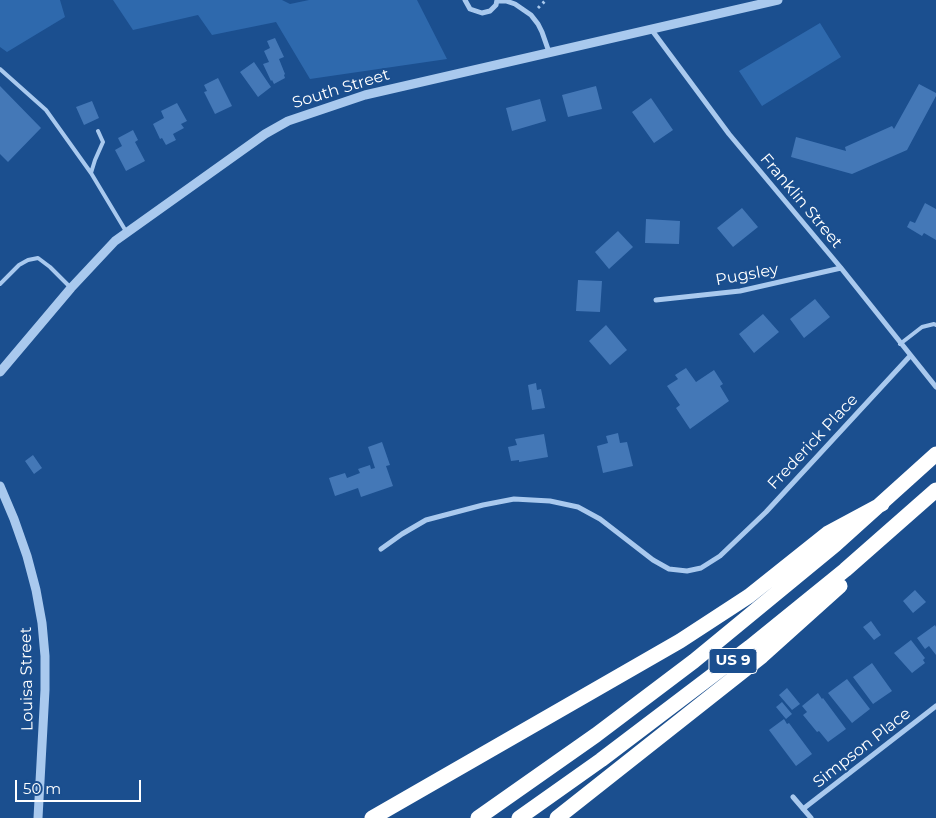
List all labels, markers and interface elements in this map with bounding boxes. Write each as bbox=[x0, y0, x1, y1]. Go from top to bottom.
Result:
street label: South Street bbox=[290, 65, 392, 113]
street label: Franklin Street bbox=[756, 150, 846, 252]
street label: Pugsley bbox=[714, 260, 780, 290]
street label: Frederick Place bbox=[764, 390, 862, 494]
street label: Louisa Street bbox=[16, 627, 38, 731]
road number: US 9 bbox=[709, 648, 757, 674]
street label: Simpson Place bbox=[809, 704, 915, 792]
scale bar bbox=[18, 770, 144, 802]
text: 50 m bbox=[23, 779, 61, 798]

